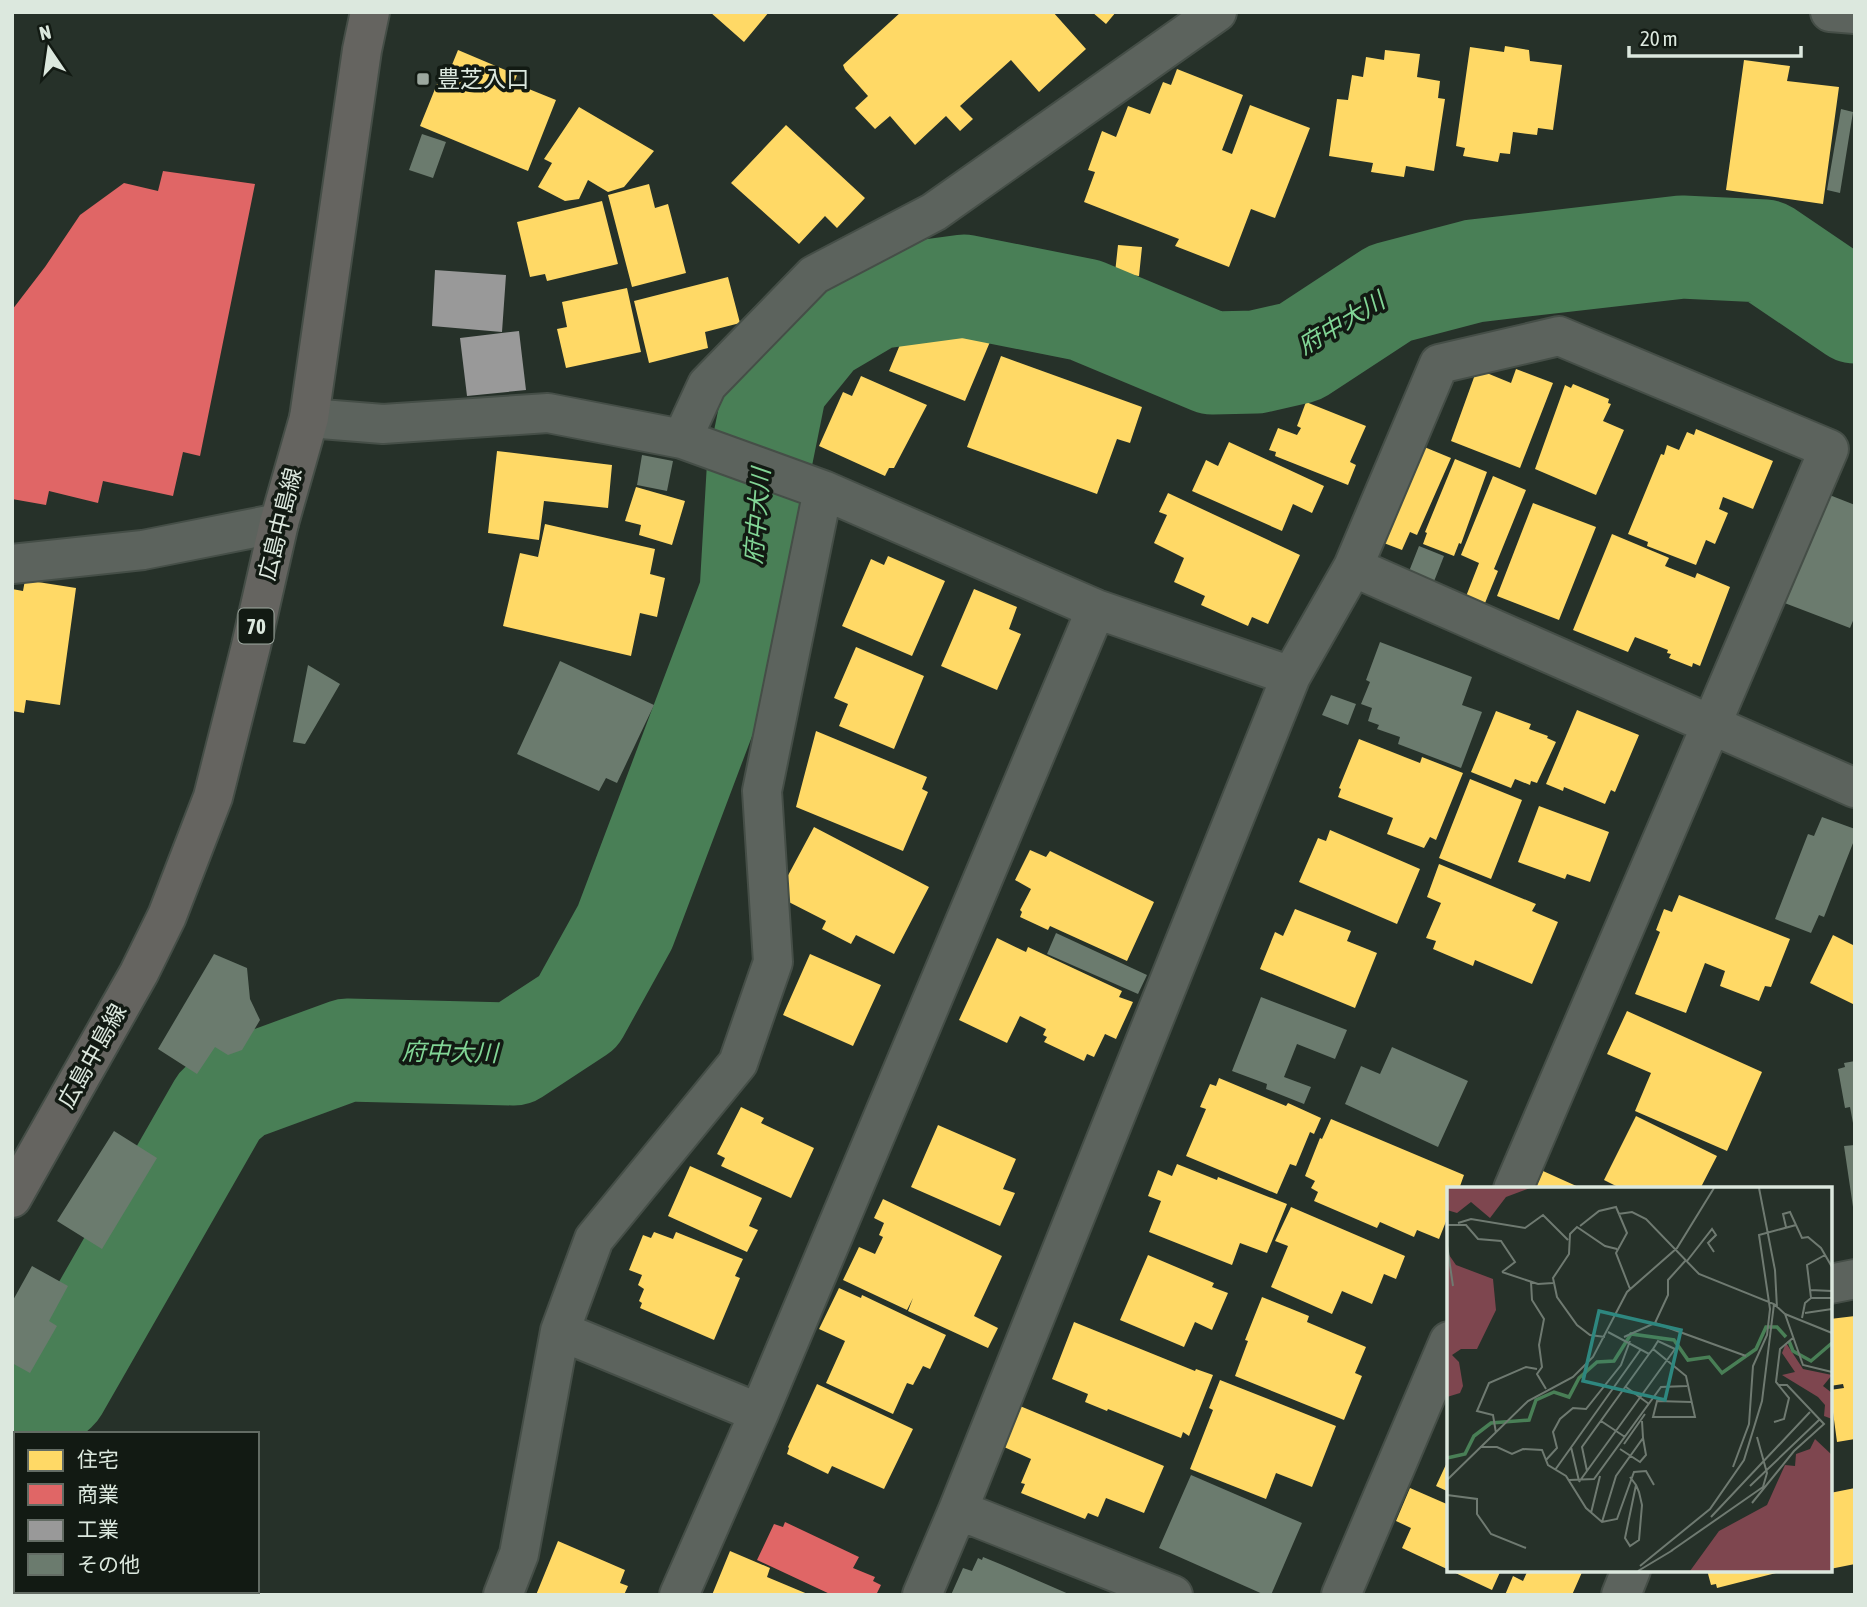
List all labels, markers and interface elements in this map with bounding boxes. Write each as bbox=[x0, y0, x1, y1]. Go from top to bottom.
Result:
north arrow bbox=[14, 14, 84, 84]
scale bar bbox=[1629, 14, 1800, 58]
text: N bbox=[37, 20, 53, 44]
text: 20 m bbox=[1640, 26, 1678, 50]
place label: 豊芝入口 bbox=[437, 66, 529, 92]
marker: 豊芝入口 bbox=[415, 71, 431, 87]
water label: 府中大川 bbox=[1293, 285, 1392, 359]
water label: 府中大川 bbox=[739, 464, 775, 565]
street label: 広島中島線 bbox=[253, 465, 307, 583]
road number: 70 bbox=[238, 608, 274, 644]
street label: 広島中島線 bbox=[53, 999, 131, 1113]
water label: 府中大川 bbox=[402, 1038, 501, 1066]
inset map bbox=[1447, 1187, 1832, 1572]
legend bbox=[14, 1432, 259, 1593]
text: 住宅 bbox=[77, 1447, 119, 1471]
text: 商業 bbox=[77, 1482, 119, 1506]
text: 工業 bbox=[77, 1517, 119, 1541]
text: その他 bbox=[77, 1552, 140, 1576]

